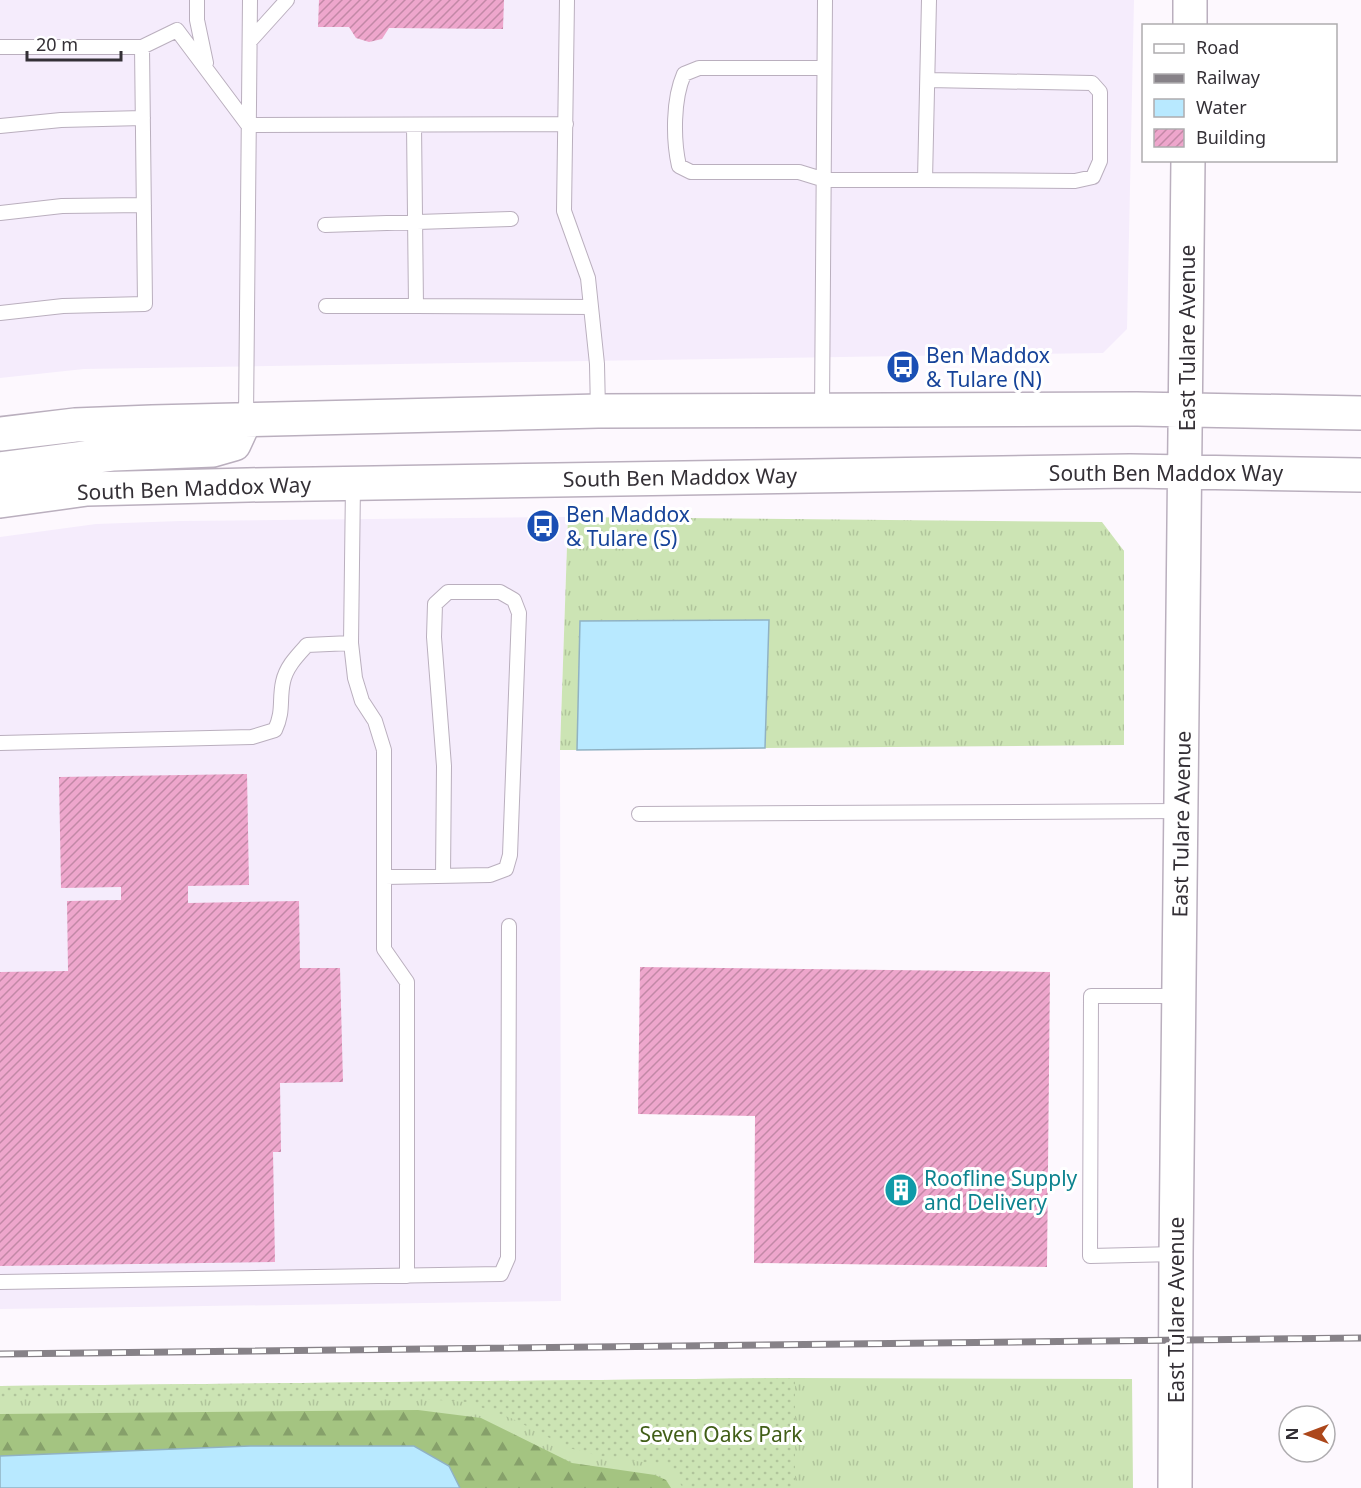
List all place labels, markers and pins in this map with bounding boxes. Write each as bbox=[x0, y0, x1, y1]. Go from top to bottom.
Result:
place label: Ben Maddox & Tulare (N) bbox=[926, 341, 1050, 393]
bus stop icon: Ben Maddox & Tulare (N) bbox=[885, 349, 921, 385]
place label: Ben Maddox & Tulare (S) bbox=[566, 500, 690, 552]
bus stop icon: Ben Maddox & Tulare (S) bbox=[525, 508, 561, 544]
place label: Roofline Supply and Delivery bbox=[924, 1164, 1078, 1216]
building icon: Roofline Supply and Delivery bbox=[883, 1172, 919, 1208]

